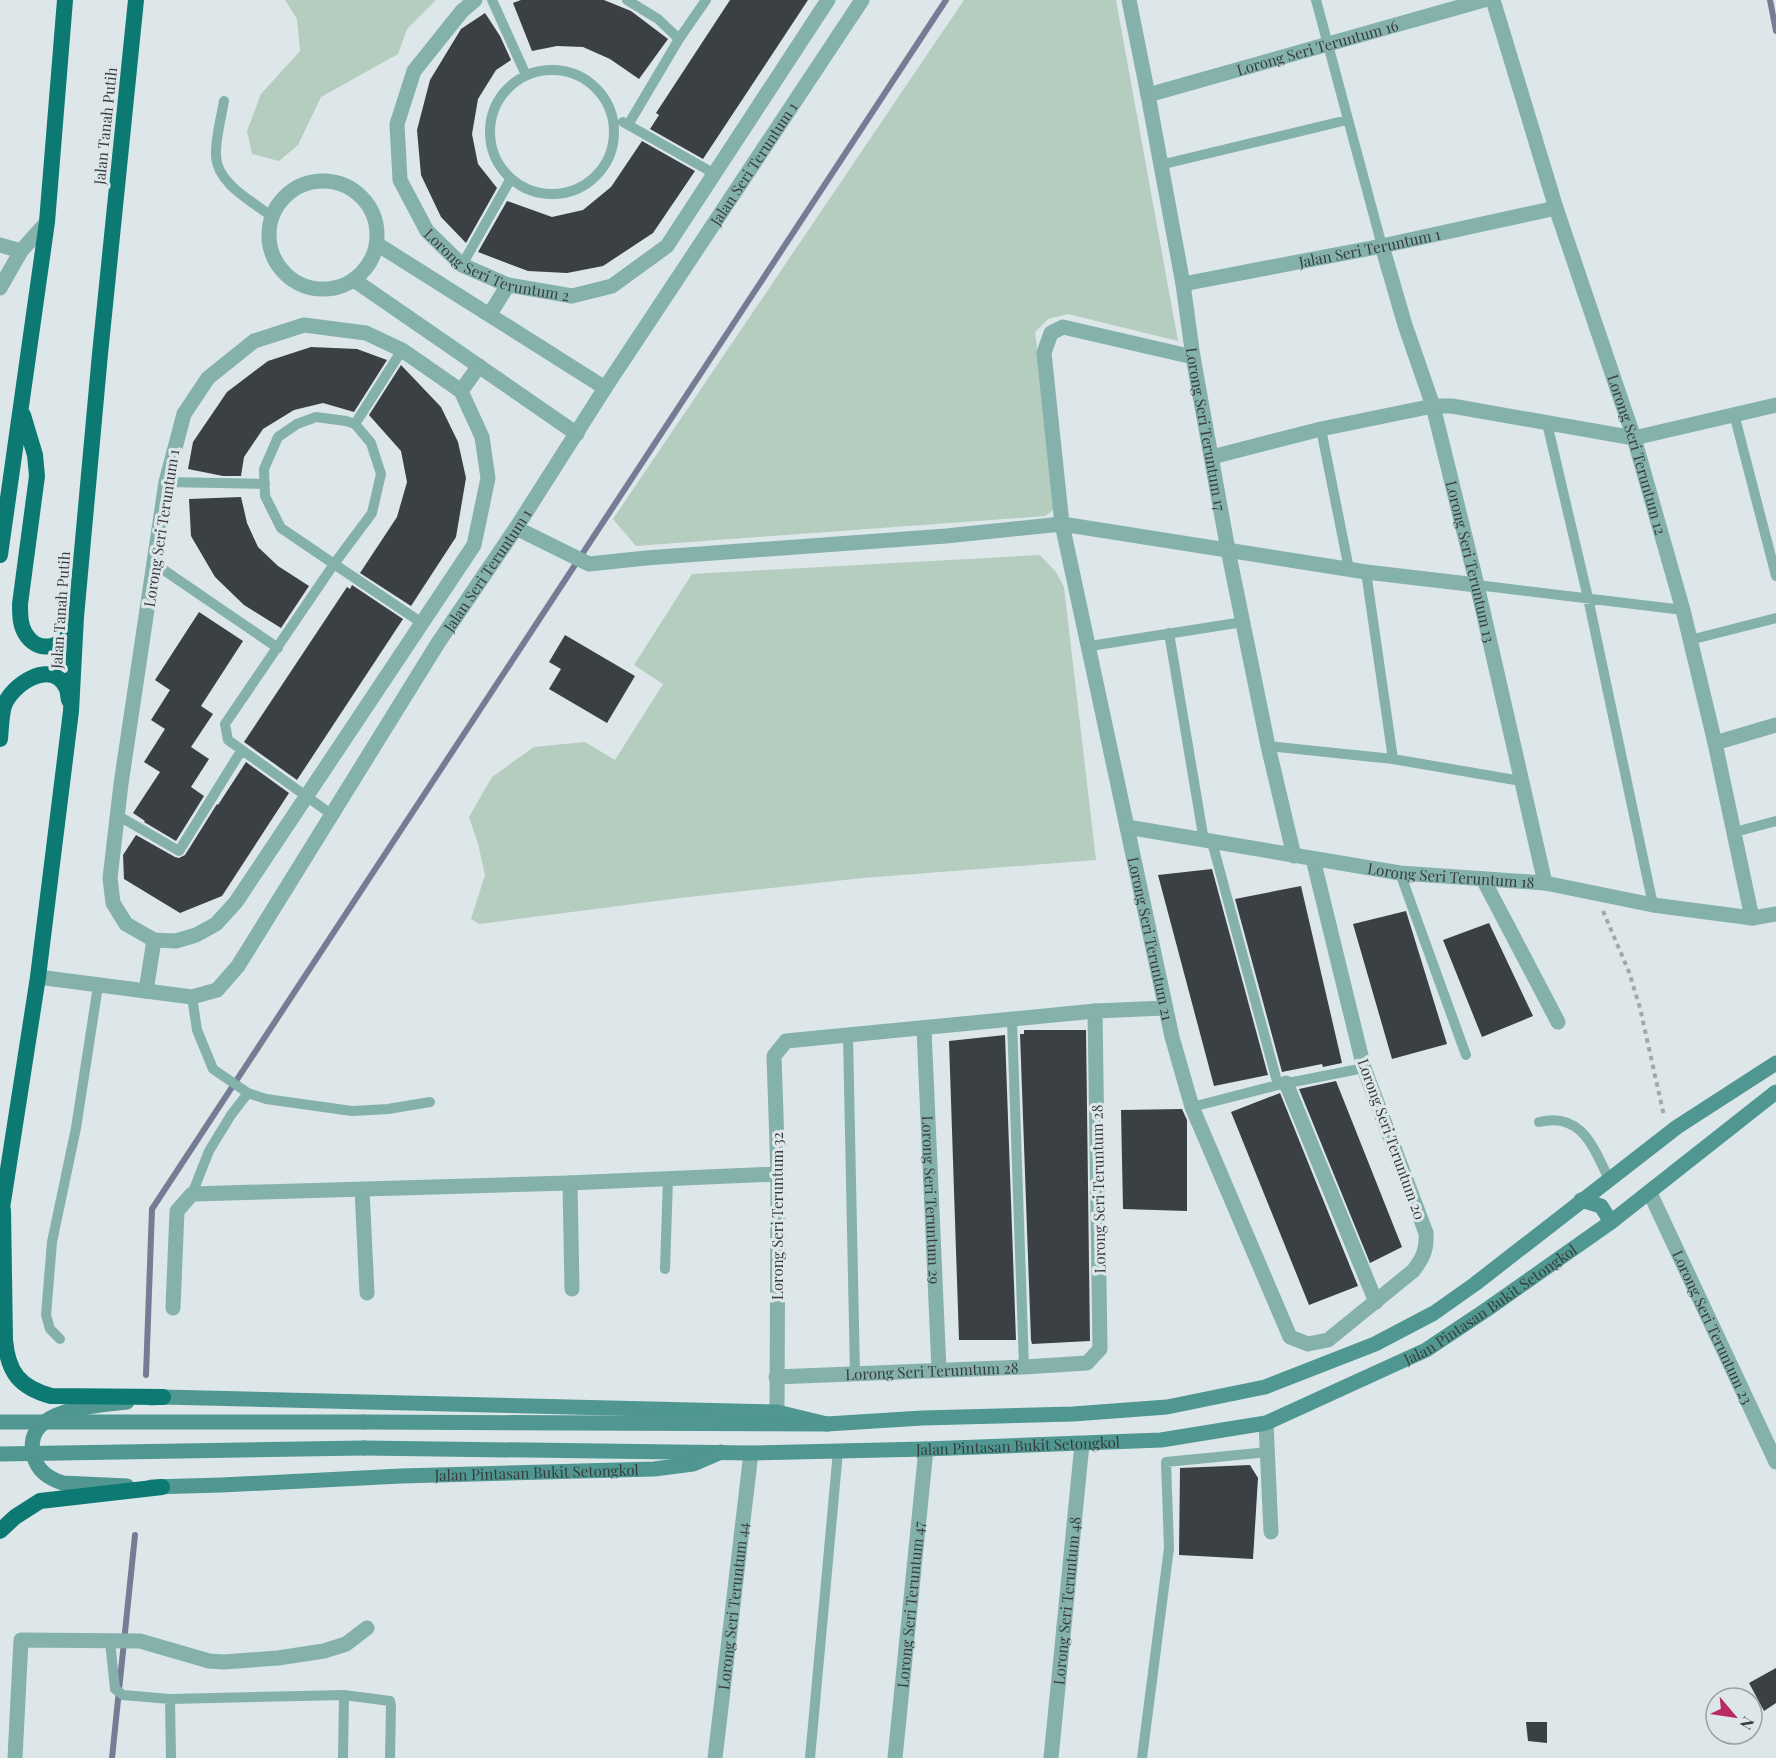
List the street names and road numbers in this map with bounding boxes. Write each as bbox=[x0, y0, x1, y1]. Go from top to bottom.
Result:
street label: Lorong Seri Teruntum 16 bbox=[1234, 15, 1401, 80]
street label: Jalan Tanah Putih bbox=[89, 66, 121, 187]
street label: Jalan Seri Teruntum 1 bbox=[705, 98, 802, 230]
street label: Jalan Seri Teruntum 1 bbox=[1296, 223, 1443, 272]
street label: Lorong Seri Teruntum 2 bbox=[420, 224, 571, 305]
street label: Lorong Seri Teruntum 17 bbox=[1182, 346, 1231, 512]
street label: Lorong Seri Teruntum 12 bbox=[1603, 372, 1671, 537]
street label: Lorong Seri Teruntum 1 bbox=[139, 447, 183, 608]
street label: Lorong Seri Teruntum 13 bbox=[1442, 478, 1500, 645]
street label: Jalan Seri Teruntum 1 bbox=[438, 505, 536, 636]
street label: Jalan Tanah Putih bbox=[46, 550, 74, 670]
street label: Lorong Seri Teruntum 21 bbox=[1124, 855, 1178, 1023]
street label: Lorong Seri Teruntum 18 bbox=[1366, 858, 1535, 892]
street label: Lorong Seri Teruntum 20 bbox=[1354, 1056, 1430, 1222]
street label: Lorong Seri Teruntum 28 bbox=[1087, 1104, 1109, 1274]
street label: Lorong Seri Teruntum 29 bbox=[918, 1115, 945, 1285]
street label: Lorong Seri Teruntum 32 bbox=[767, 1132, 787, 1300]
street label: Jalan Pintasan Bukit Setongkol bbox=[1399, 1239, 1580, 1369]
street label: Lorong Seri Teruntum 23 bbox=[1668, 1247, 1758, 1408]
street label: Lorong Seri Terumtum 28 bbox=[845, 1357, 1019, 1384]
street label: Jalan Pintasan Bukit Setongkol bbox=[915, 1432, 1120, 1459]
street label: Jalan Pintasan Bukit Setongkol bbox=[433, 1459, 639, 1485]
street label: Lorong Seri Teruntum 48 bbox=[1048, 1516, 1085, 1686]
street label: Lorong Seri Teruntum 44 bbox=[713, 1521, 753, 1691]
street label: Lorong Seri Teruntum 47 bbox=[892, 1521, 929, 1689]

